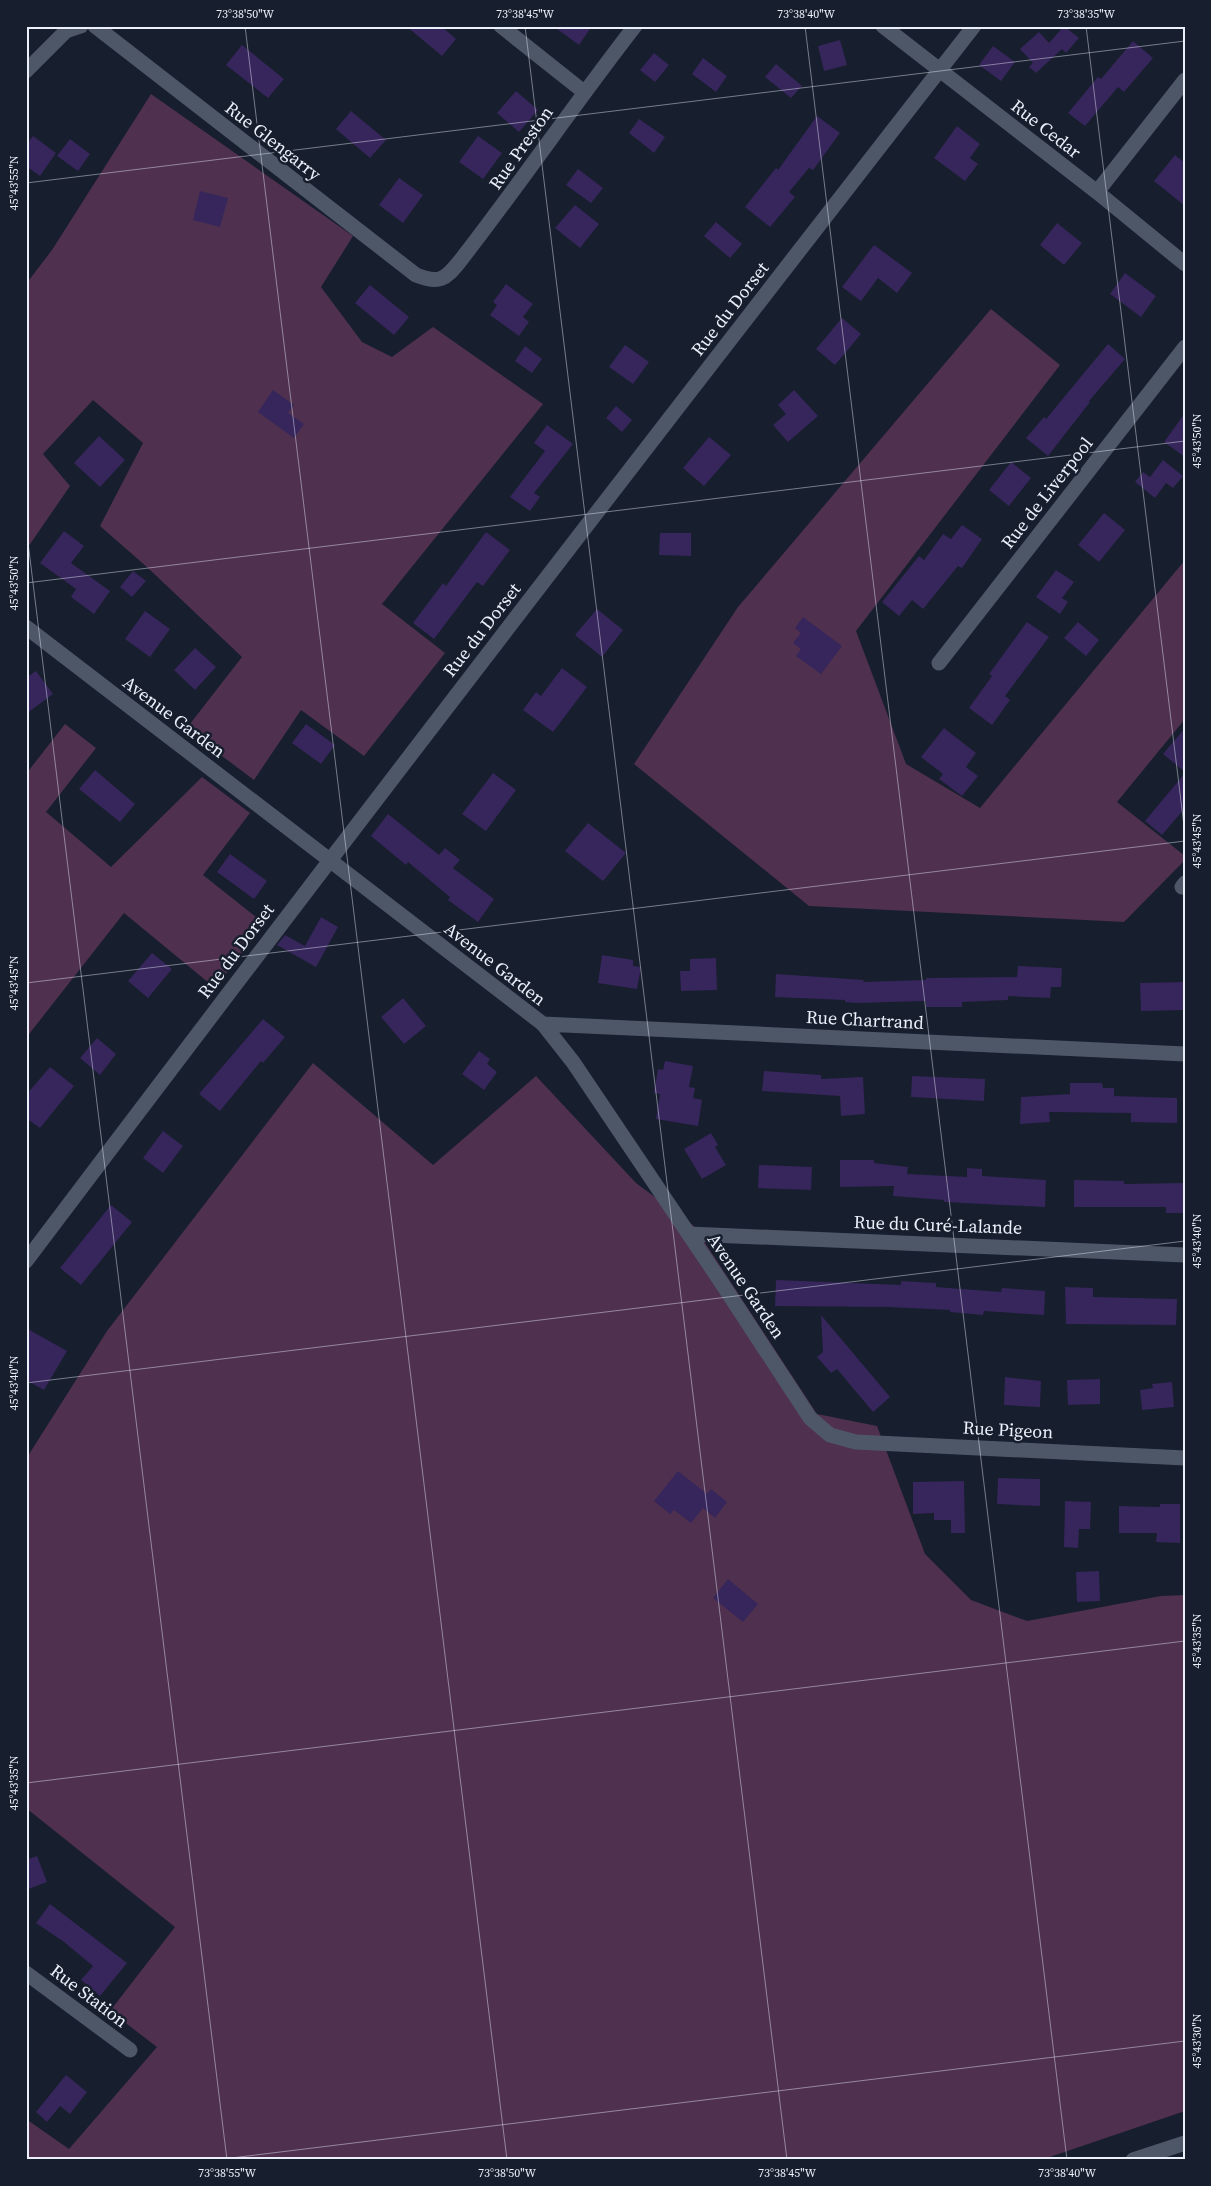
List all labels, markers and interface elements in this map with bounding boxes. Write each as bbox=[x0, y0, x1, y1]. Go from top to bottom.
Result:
text: 73°38'50"W bbox=[216, 6, 274, 22]
text: 73°38'45"W bbox=[496, 6, 554, 22]
text: 73°38'40"W bbox=[777, 6, 835, 22]
text: 73°38'35"W bbox=[1057, 6, 1115, 22]
street label: Rue Cedar bbox=[1006, 93, 1087, 164]
street label: Rue Glengarry bbox=[220, 95, 327, 187]
street label: Rue Preston bbox=[483, 101, 559, 194]
text: 45°43'55"N bbox=[6, 155, 22, 211]
street label: Rue du Dorset bbox=[685, 256, 774, 361]
text: 45°43'50"N bbox=[1189, 413, 1205, 469]
street label: Rue de Liverpool bbox=[995, 432, 1098, 554]
text: 45°43'50"N bbox=[6, 555, 22, 611]
street label: Rue du Dorset bbox=[437, 577, 526, 682]
street label: Avenue Garden bbox=[118, 670, 231, 763]
text: 45°43'45"N bbox=[1189, 813, 1205, 869]
street label: Rue du Dorset bbox=[192, 898, 280, 1003]
street label: Avenue Garden bbox=[439, 916, 551, 1011]
text: 45°43'45"N bbox=[6, 955, 22, 1011]
street label: Rue Chartrand bbox=[806, 1004, 925, 1035]
street label: Rue du Curé-Lalande bbox=[853, 1209, 1023, 1240]
text: 45°43'40"N bbox=[1189, 1213, 1205, 1269]
street label: Avenue Garden bbox=[702, 1228, 791, 1344]
text: 45°43'40"N bbox=[6, 1355, 22, 1411]
street label: Rue Pigeon bbox=[962, 1415, 1054, 1444]
text: 45°43'35"N bbox=[1189, 1613, 1205, 1669]
text: 45°43'35"N bbox=[6, 1755, 22, 1811]
street label: Rue Station bbox=[45, 1958, 133, 2033]
text: 45°43'30"N bbox=[1189, 2013, 1205, 2069]
text: 73°38'55"W bbox=[198, 2165, 256, 2181]
text: 73°38'50"W bbox=[478, 2165, 536, 2181]
text: 73°38'45"W bbox=[758, 2165, 816, 2181]
text: 73°38'40"W bbox=[1038, 2165, 1096, 2181]

